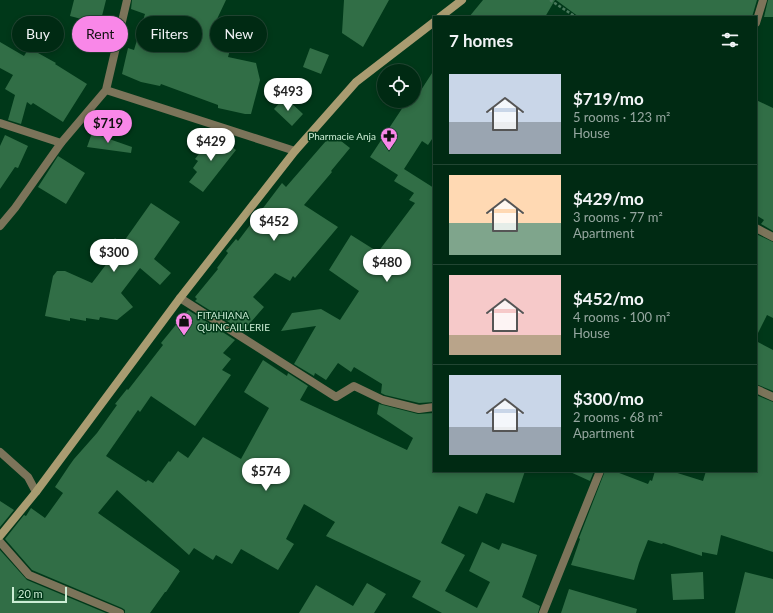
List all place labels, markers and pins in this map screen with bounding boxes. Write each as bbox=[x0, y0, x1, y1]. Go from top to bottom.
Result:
pin: $493 bbox=[264, 78, 312, 112]
pin: $719 bbox=[84, 110, 132, 144]
pharmacy icon: Pharmacie Anja bbox=[379, 126, 399, 151]
pin: $429 bbox=[187, 128, 235, 162]
place label: Pharmacie Anja bbox=[308, 130, 376, 142]
pin: $452 bbox=[250, 208, 298, 242]
pin: $300 bbox=[90, 239, 138, 273]
pin: $480 bbox=[363, 249, 411, 283]
place label: FITAHIANA QUINCAILLERIE bbox=[197, 309, 270, 333]
shop icon: FITAHIANA QUINCAILLERIE bbox=[174, 311, 194, 336]
pin: $574 bbox=[242, 458, 290, 492]

